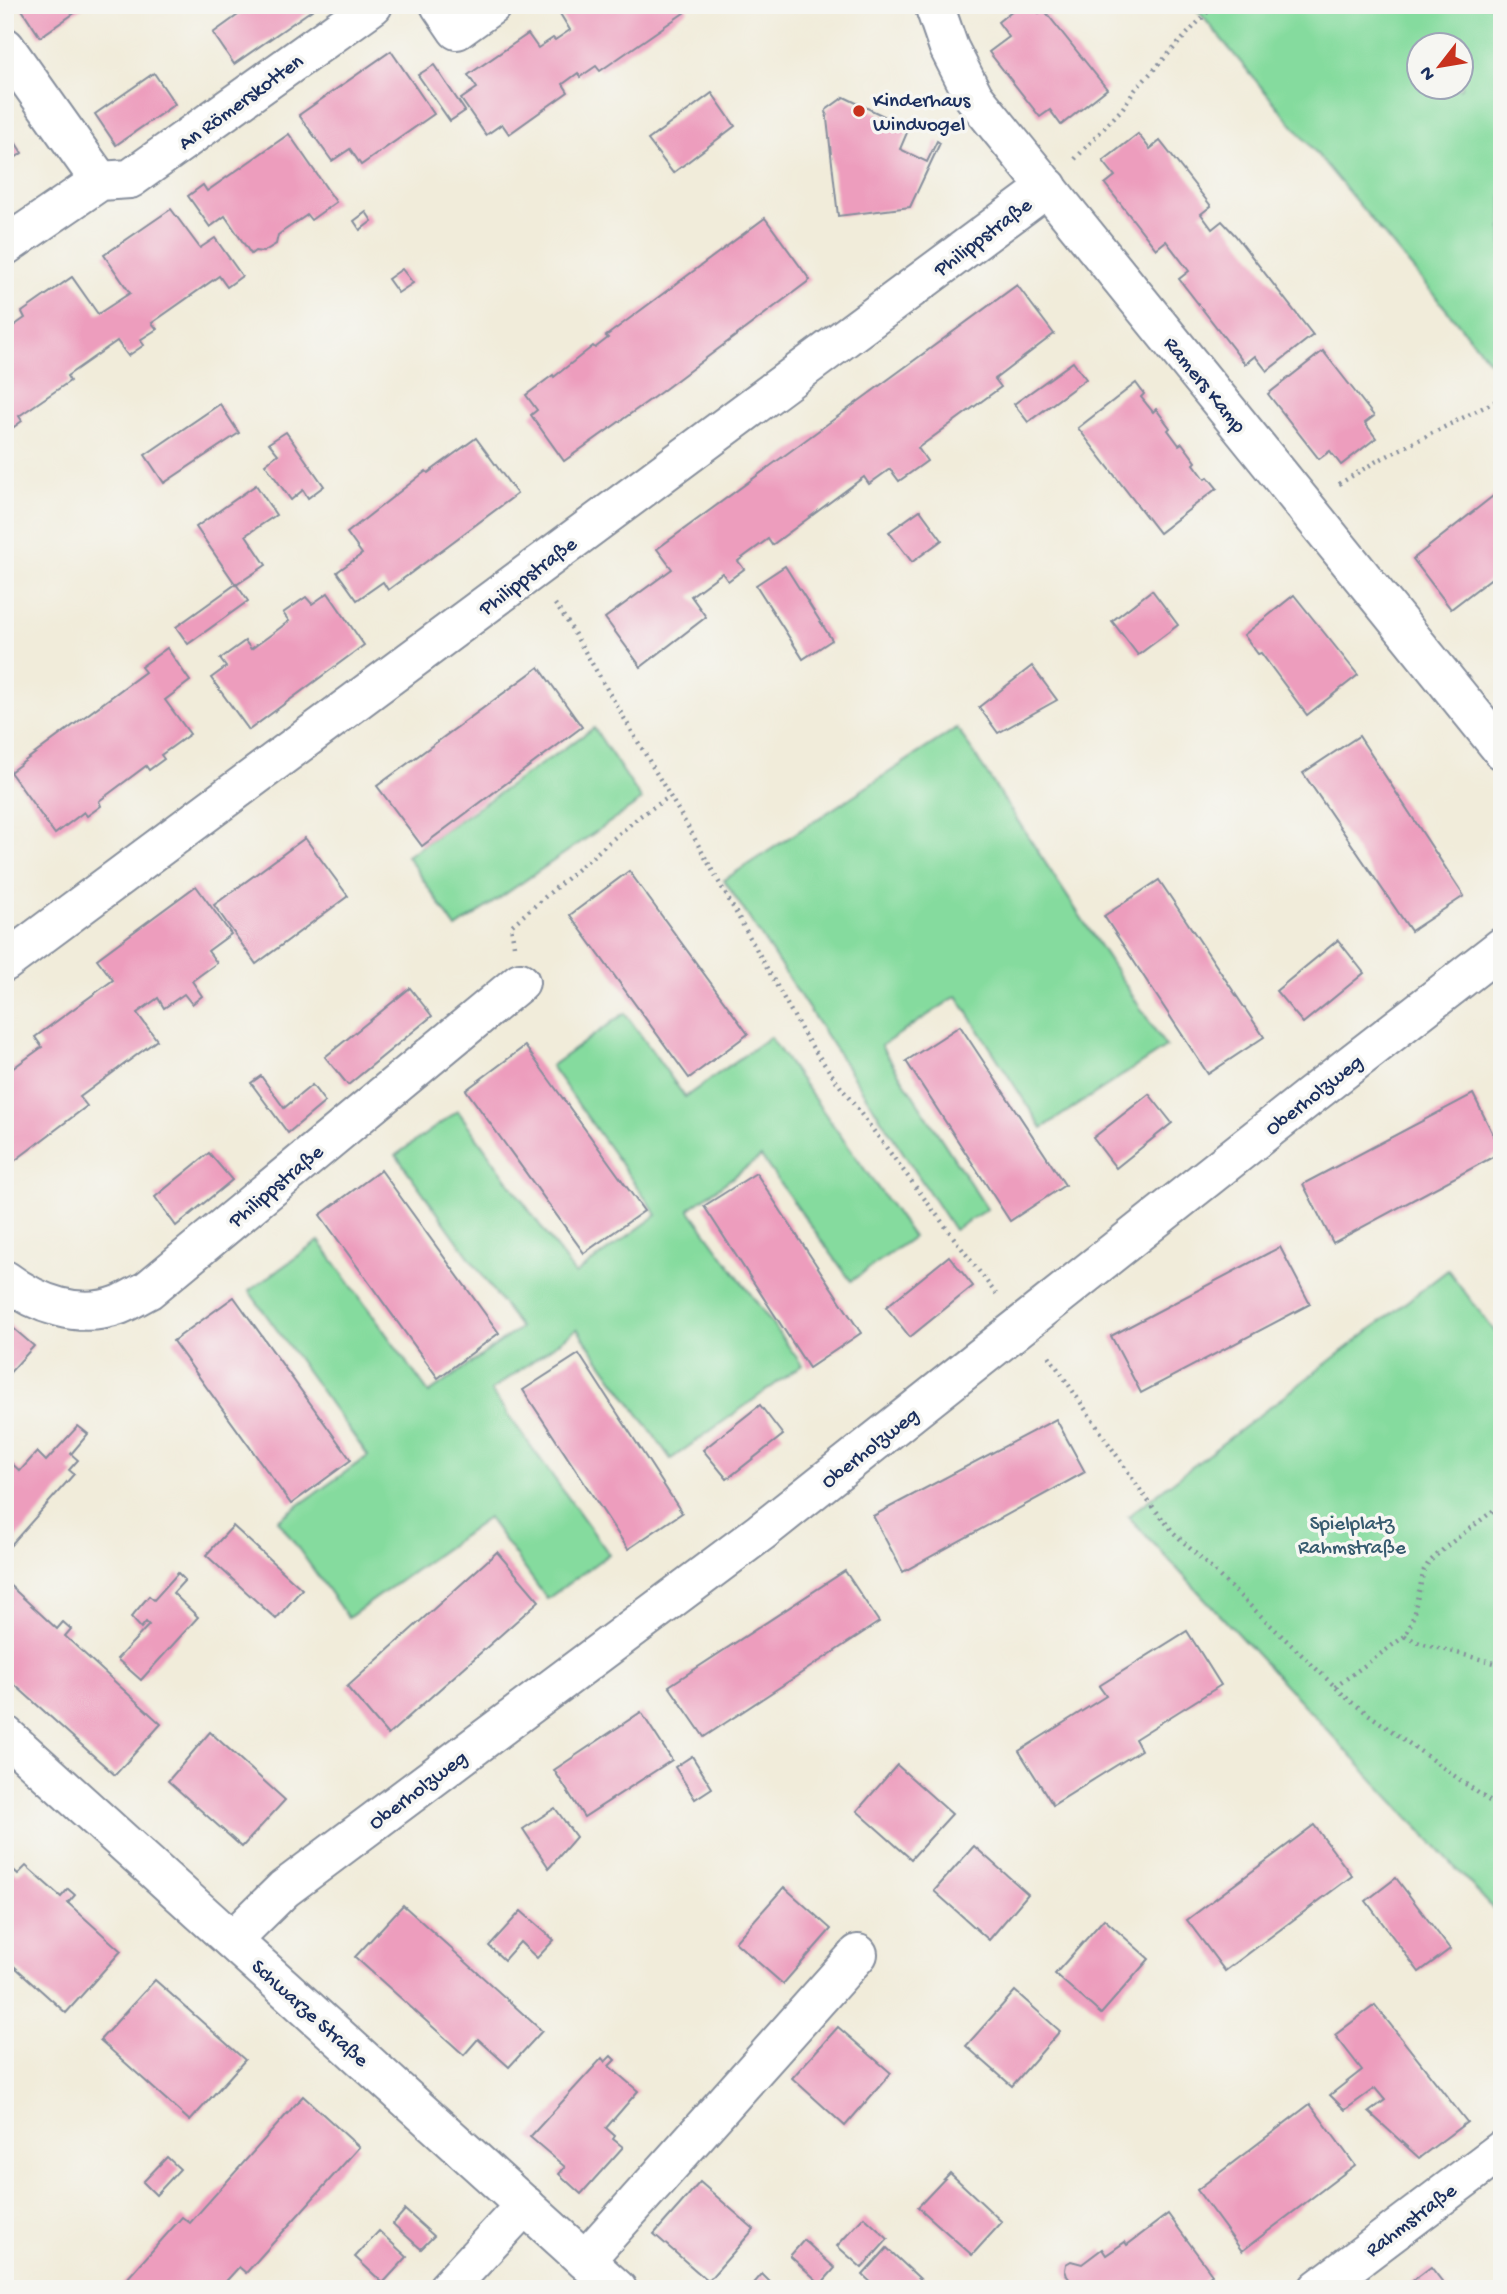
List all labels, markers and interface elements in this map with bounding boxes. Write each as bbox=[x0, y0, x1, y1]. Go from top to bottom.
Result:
north arrow bbox=[1406, 32, 1476, 102]
street label: An Römerskotten bbox=[175, 50, 309, 158]
text: N bbox=[1415, 62, 1441, 84]
place label: Kinderhaus Windvogel bbox=[873, 90, 971, 139]
marker: Kinderhaus Windvogel bbox=[851, 103, 867, 119]
street label: Philippstraße bbox=[929, 193, 1039, 284]
street label: Ramers Kamp bbox=[1157, 333, 1250, 440]
street label: Philippstraße bbox=[474, 532, 584, 623]
street label: Oberholzweg bbox=[1261, 1051, 1369, 1143]
street label: Philippstraße bbox=[224, 1140, 331, 1235]
street label: Oberholzweg bbox=[817, 1404, 925, 1496]
park label: Spielplatz Rahmstraße bbox=[1298, 1513, 1407, 1562]
street label: Oberholzweg bbox=[365, 1747, 473, 1837]
street label: Schwarze Straße bbox=[245, 1955, 373, 2075]
street label: Rahmstraße bbox=[1362, 2179, 1464, 2264]

